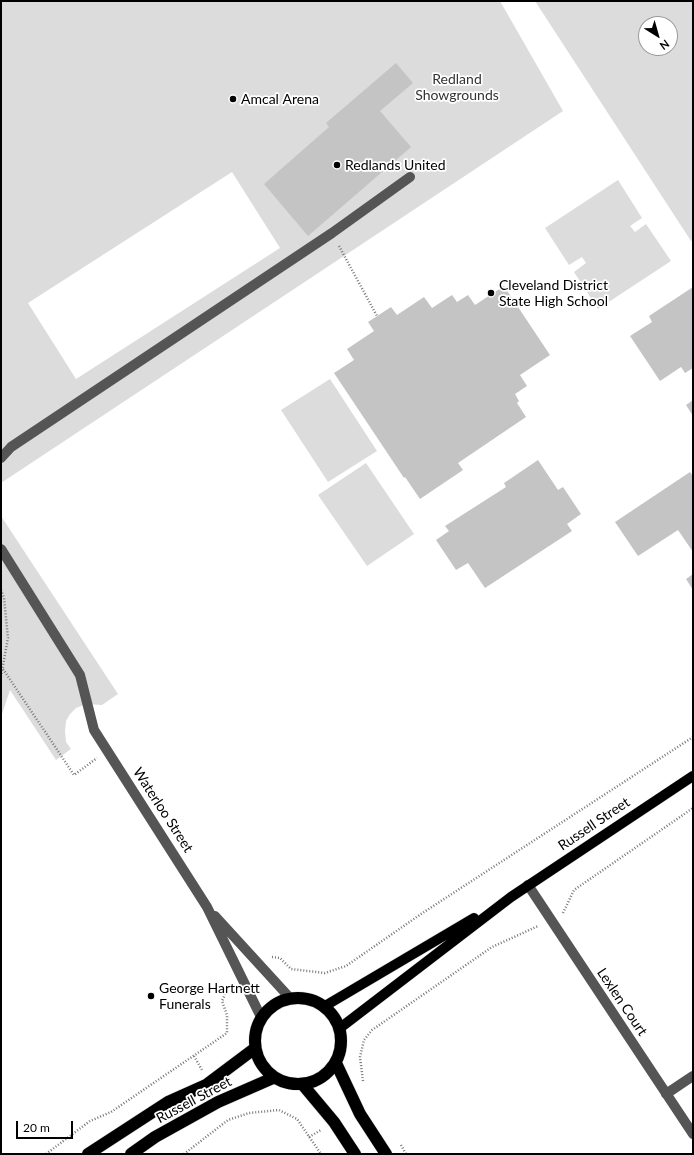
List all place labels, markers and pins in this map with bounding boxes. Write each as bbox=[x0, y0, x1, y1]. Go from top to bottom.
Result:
place label: Amcal Arena bbox=[241, 91, 319, 107]
marker: Amcal Arena bbox=[228, 94, 238, 104]
place label: Redlands United bbox=[345, 157, 446, 173]
marker: Redlands United bbox=[332, 160, 342, 170]
place label: Cleveland District State High School bbox=[499, 277, 608, 310]
marker: Cleveland District State High School bbox=[486, 288, 496, 298]
place label: George Hartnett Funerals bbox=[159, 980, 260, 1012]
marker: George Hartnett Funerals bbox=[146, 991, 156, 1001]

